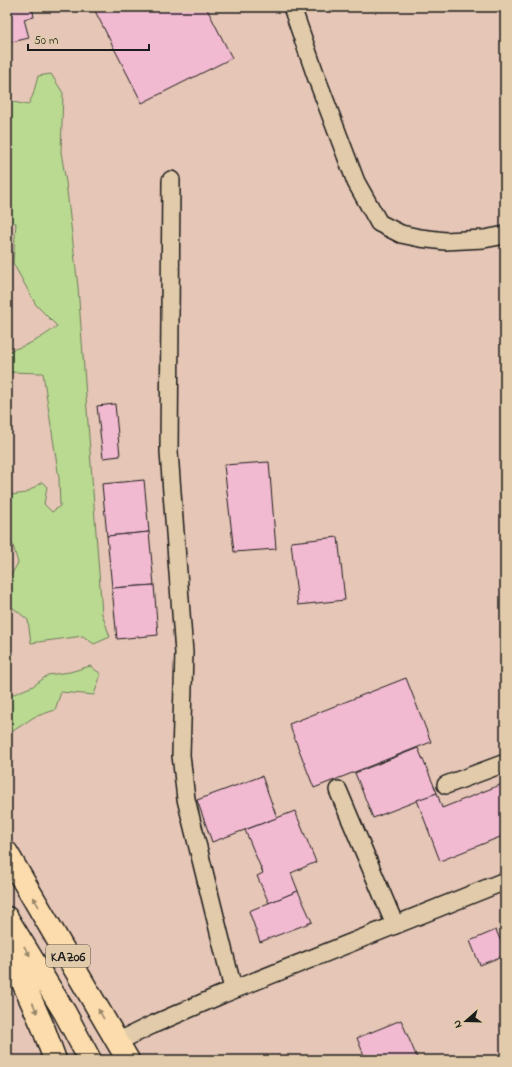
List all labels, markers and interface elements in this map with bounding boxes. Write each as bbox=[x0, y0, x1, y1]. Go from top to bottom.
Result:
scale bar bbox=[28, 26, 149, 52]
text: 50 m bbox=[34, 32, 58, 50]
one-way arrow bbox=[32, 896, 39, 908]
one-way arrow bbox=[24, 945, 31, 957]
road number: KАZ06 bbox=[46, 945, 90, 967]
north arrow bbox=[446, 1001, 486, 1041]
one-way arrow bbox=[32, 1003, 38, 1014]
one-way arrow bbox=[98, 1008, 105, 1020]
text: N bbox=[449, 1018, 466, 1030]

